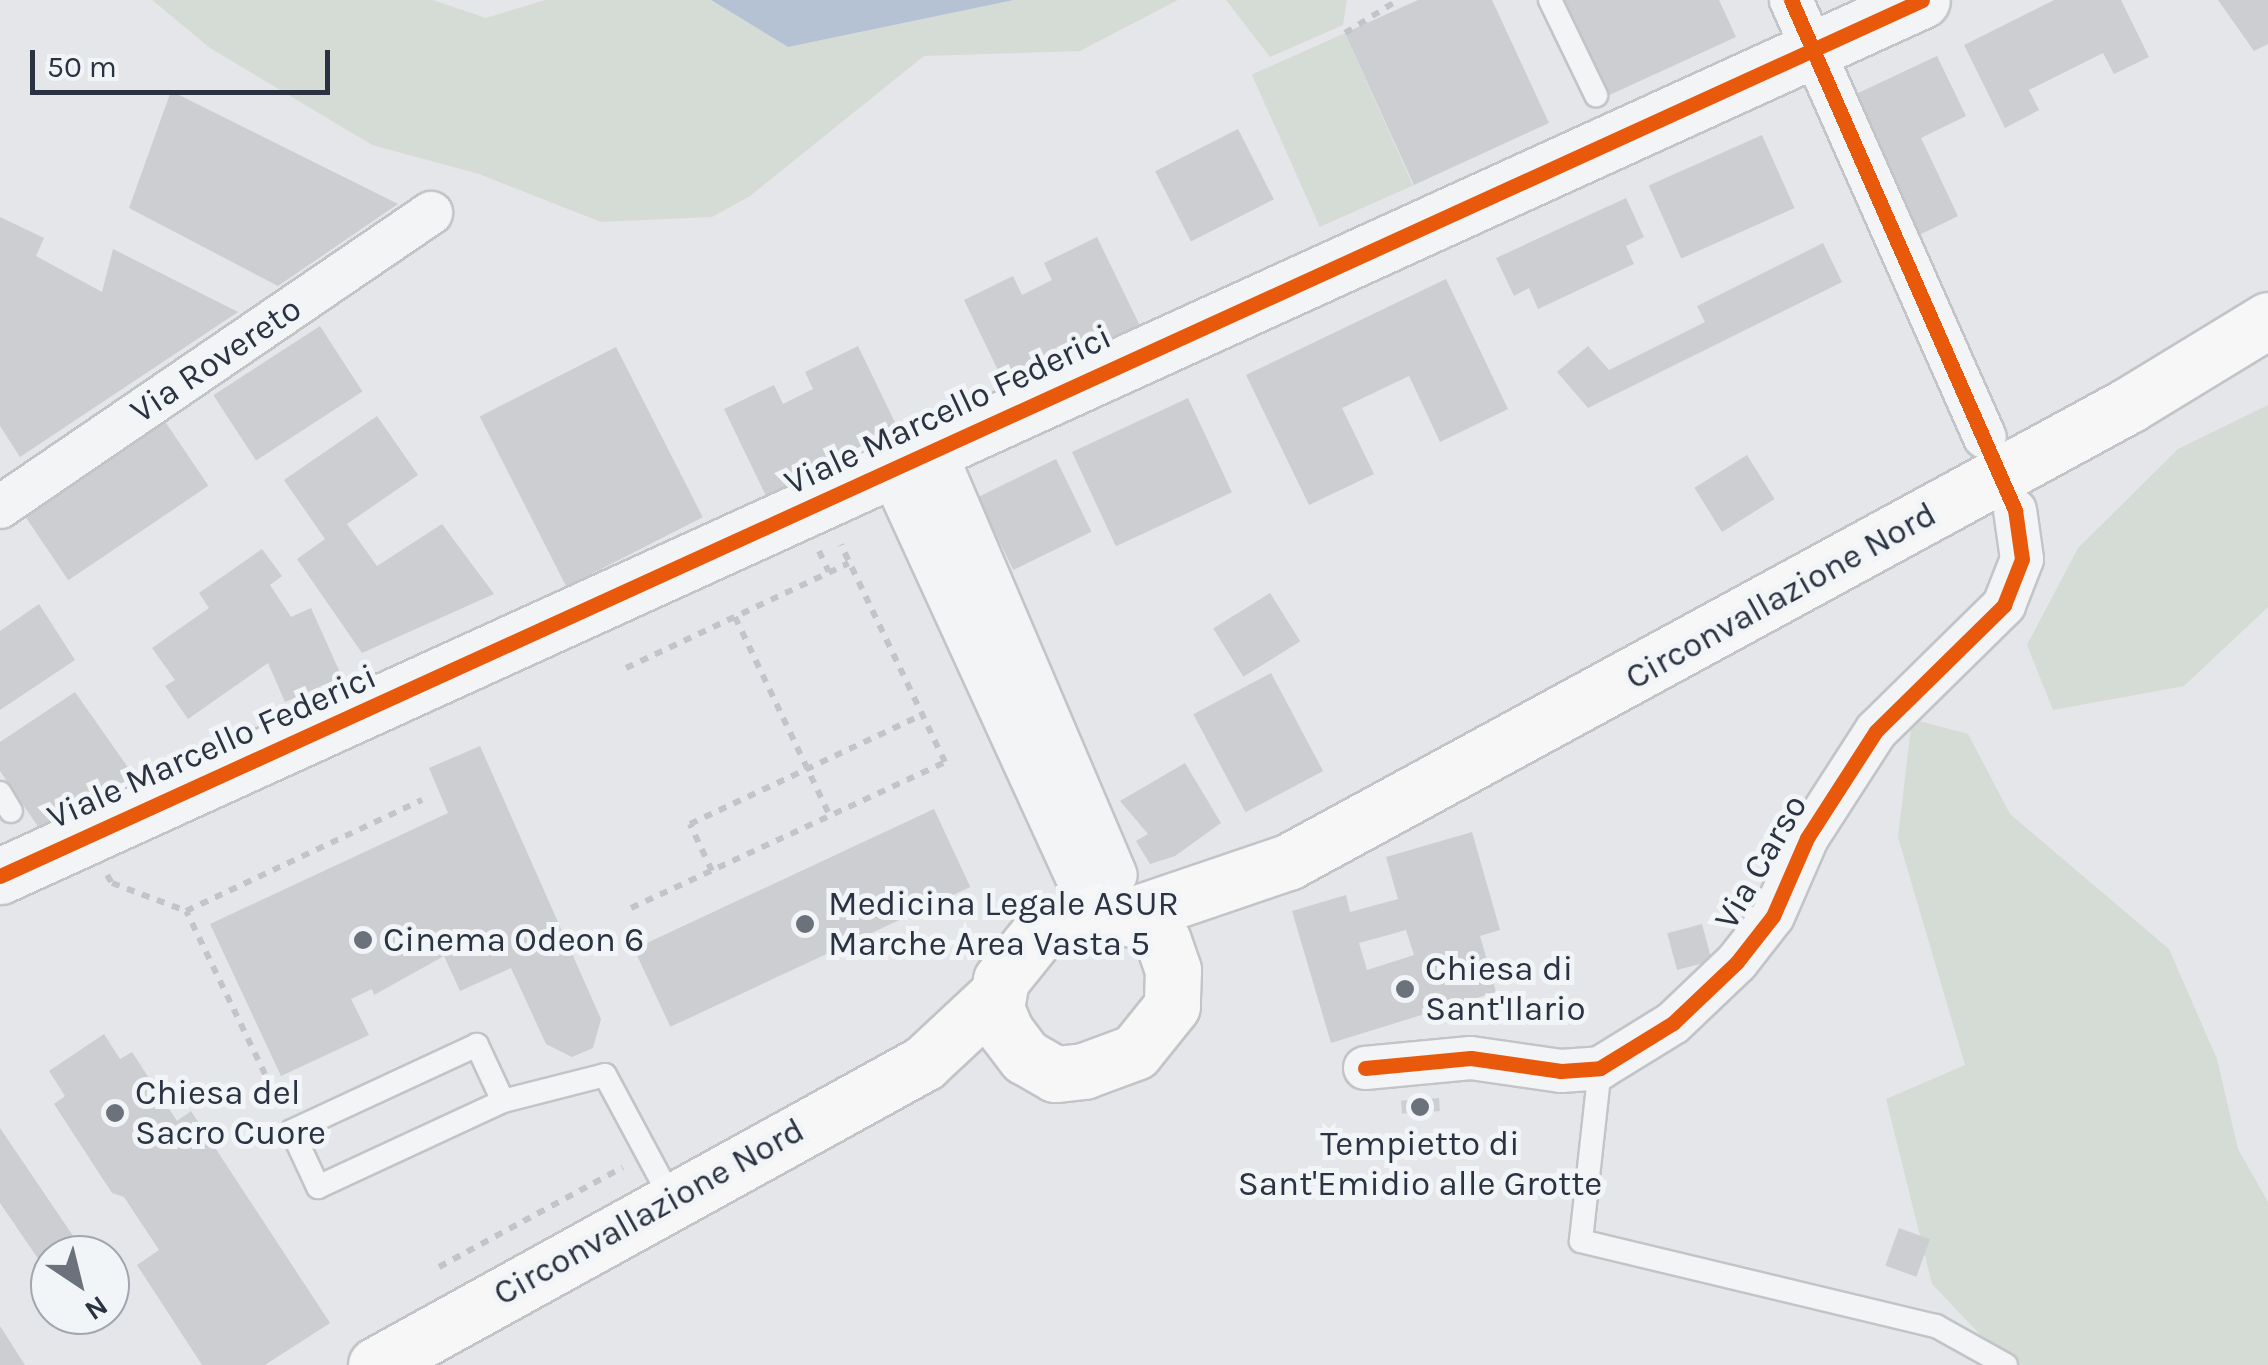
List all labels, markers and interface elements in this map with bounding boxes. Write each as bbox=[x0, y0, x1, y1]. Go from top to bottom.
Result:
scale bar bbox=[35, 30, 335, 92]
text: 50 m bbox=[47, 49, 117, 85]
street label: Via Rovereto bbox=[123, 288, 309, 432]
street label: Viale Marcello Federici bbox=[778, 316, 1118, 504]
street label: Circonvallazione Nord bbox=[1618, 493, 1944, 699]
street label: Viale Marcello Federici bbox=[41, 655, 383, 839]
street label: Via Carso bbox=[1706, 787, 1816, 937]
place label: Medicina Legale ASUR Marche Area Vasta 5 bbox=[828, 883, 1179, 965]
marker: Medicina Legale ASUR Marche Area Vasta 5 bbox=[792, 911, 818, 937]
place label: Cinema Odeon 6 bbox=[383, 919, 644, 961]
marker: Cinema Odeon 6 bbox=[352, 929, 374, 951]
place label: Chiesa di Sant'Ilario bbox=[1425, 948, 1586, 1030]
marker: Chiesa di Sant'Ilario bbox=[1394, 978, 1416, 1000]
place label: Chiesa del Sacro Cuore bbox=[135, 1072, 326, 1154]
marker: Tempietto di Sant'Emidio alle Grotte bbox=[1409, 1096, 1431, 1118]
marker: Chiesa del Sacro Cuore bbox=[104, 1102, 126, 1124]
street label: Circonvallazione Nord bbox=[486, 1109, 812, 1315]
place label: Tempietto di Sant'Emidio alle Grotte bbox=[1238, 1123, 1602, 1205]
north arrow bbox=[30, 1235, 130, 1335]
text: N bbox=[79, 1289, 114, 1328]

